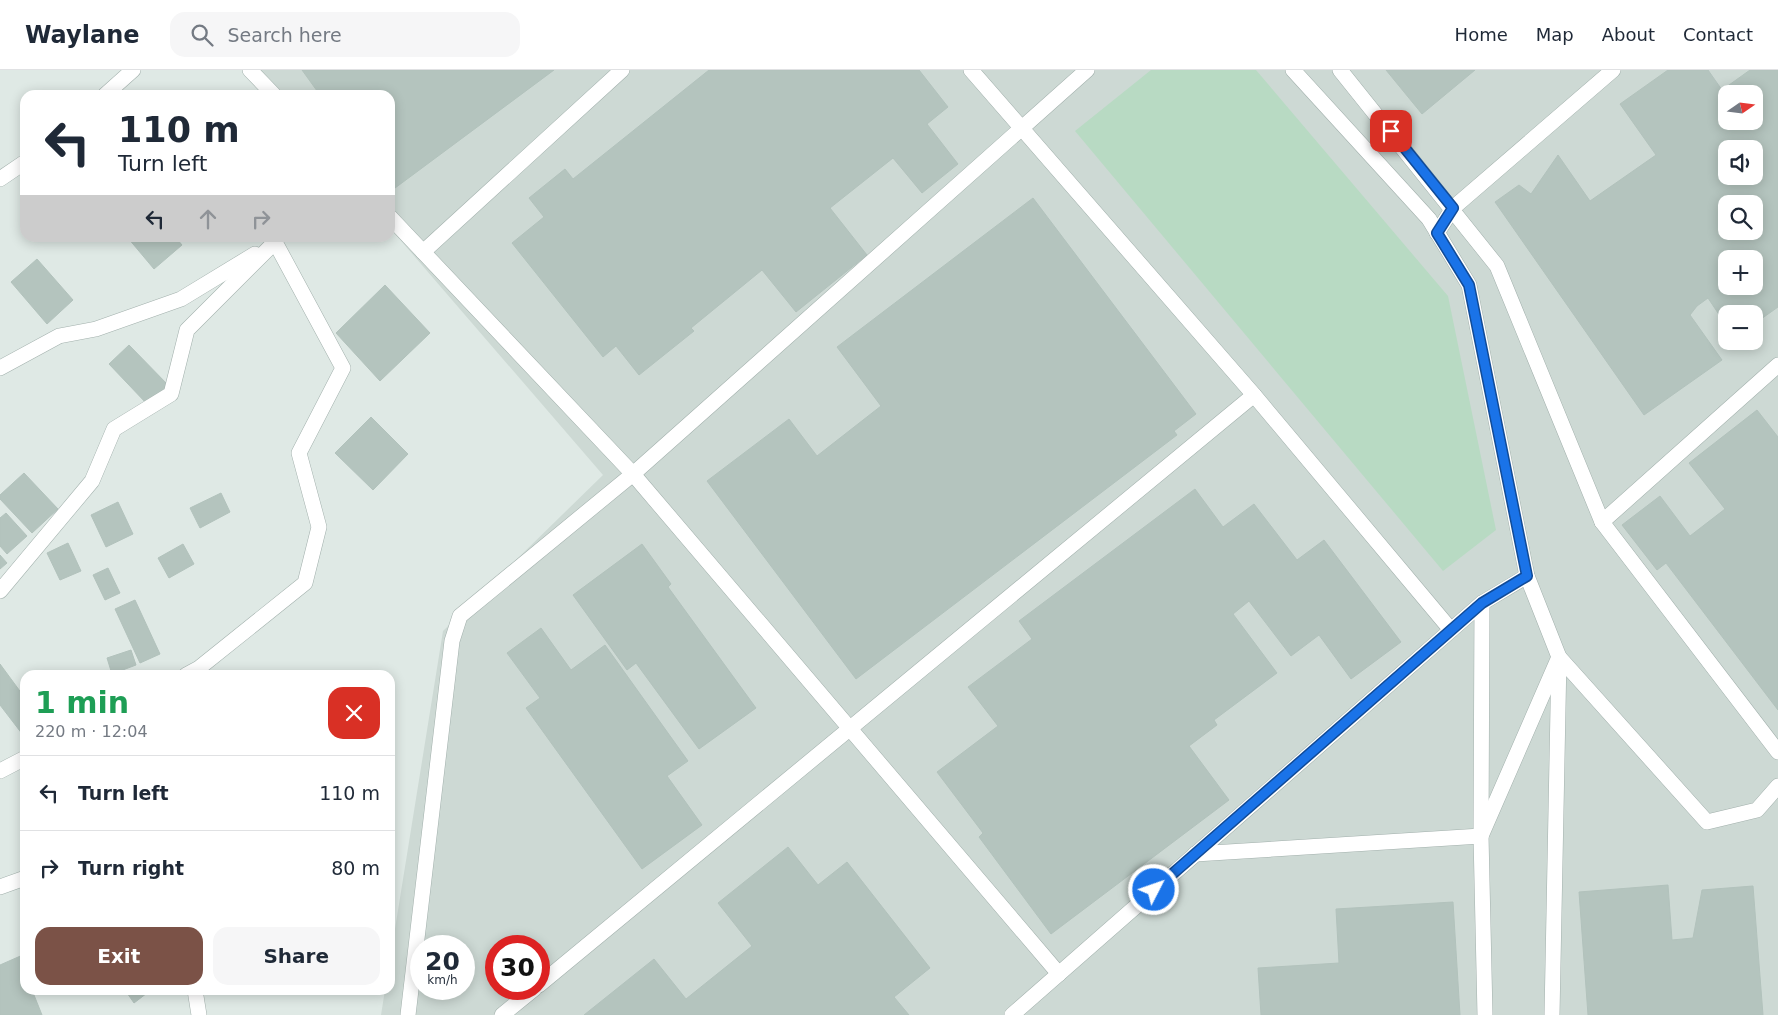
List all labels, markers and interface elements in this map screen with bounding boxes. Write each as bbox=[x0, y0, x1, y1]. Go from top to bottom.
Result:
search box bbox=[170, 12, 520, 57]
text: Waylane bbox=[25, 21, 140, 49]
icon: search bbox=[188, 21, 216, 49]
text: Search here bbox=[228, 24, 342, 46]
text: Home bbox=[1455, 24, 1508, 45]
text: Map bbox=[1536, 24, 1574, 45]
text: About bbox=[1602, 24, 1655, 45]
text: Contact bbox=[1683, 24, 1753, 45]
north arrow bbox=[1718, 85, 1762, 130]
map controls bbox=[1718, 85, 1763, 350]
icon: left bbox=[35, 110, 100, 175]
text: 110 m bbox=[118, 110, 240, 150]
pin bbox=[1370, 110, 1412, 152]
icon: arrive bbox=[1377, 117, 1405, 145]
button: sound bbox=[1718, 140, 1763, 185]
text: Turn left bbox=[118, 151, 207, 176]
button: search bbox=[1718, 195, 1763, 240]
icon: left bbox=[141, 205, 169, 233]
icon: ahead bbox=[194, 205, 222, 233]
icon: right bbox=[247, 205, 275, 233]
button: + bbox=[1718, 250, 1763, 295]
button: − bbox=[1718, 305, 1763, 350]
text: 1 min bbox=[35, 685, 129, 720]
button: close bbox=[328, 687, 380, 739]
text: 220 m · 12:04 bbox=[35, 722, 148, 741]
icon: left bbox=[35, 779, 63, 807]
text: Turn left bbox=[78, 782, 169, 804]
text: 110 m bbox=[319, 782, 380, 804]
icon: right bbox=[35, 854, 63, 882]
text: Turn right bbox=[78, 857, 184, 879]
text: 80 m bbox=[331, 857, 380, 879]
position arrow bbox=[1127, 863, 1179, 915]
button: Exit bbox=[35, 927, 203, 985]
button: Share bbox=[213, 927, 380, 985]
speed limit sign: 30 bbox=[485, 935, 550, 1000]
text: 20 bbox=[425, 947, 460, 976]
text: km/h bbox=[427, 973, 458, 987]

